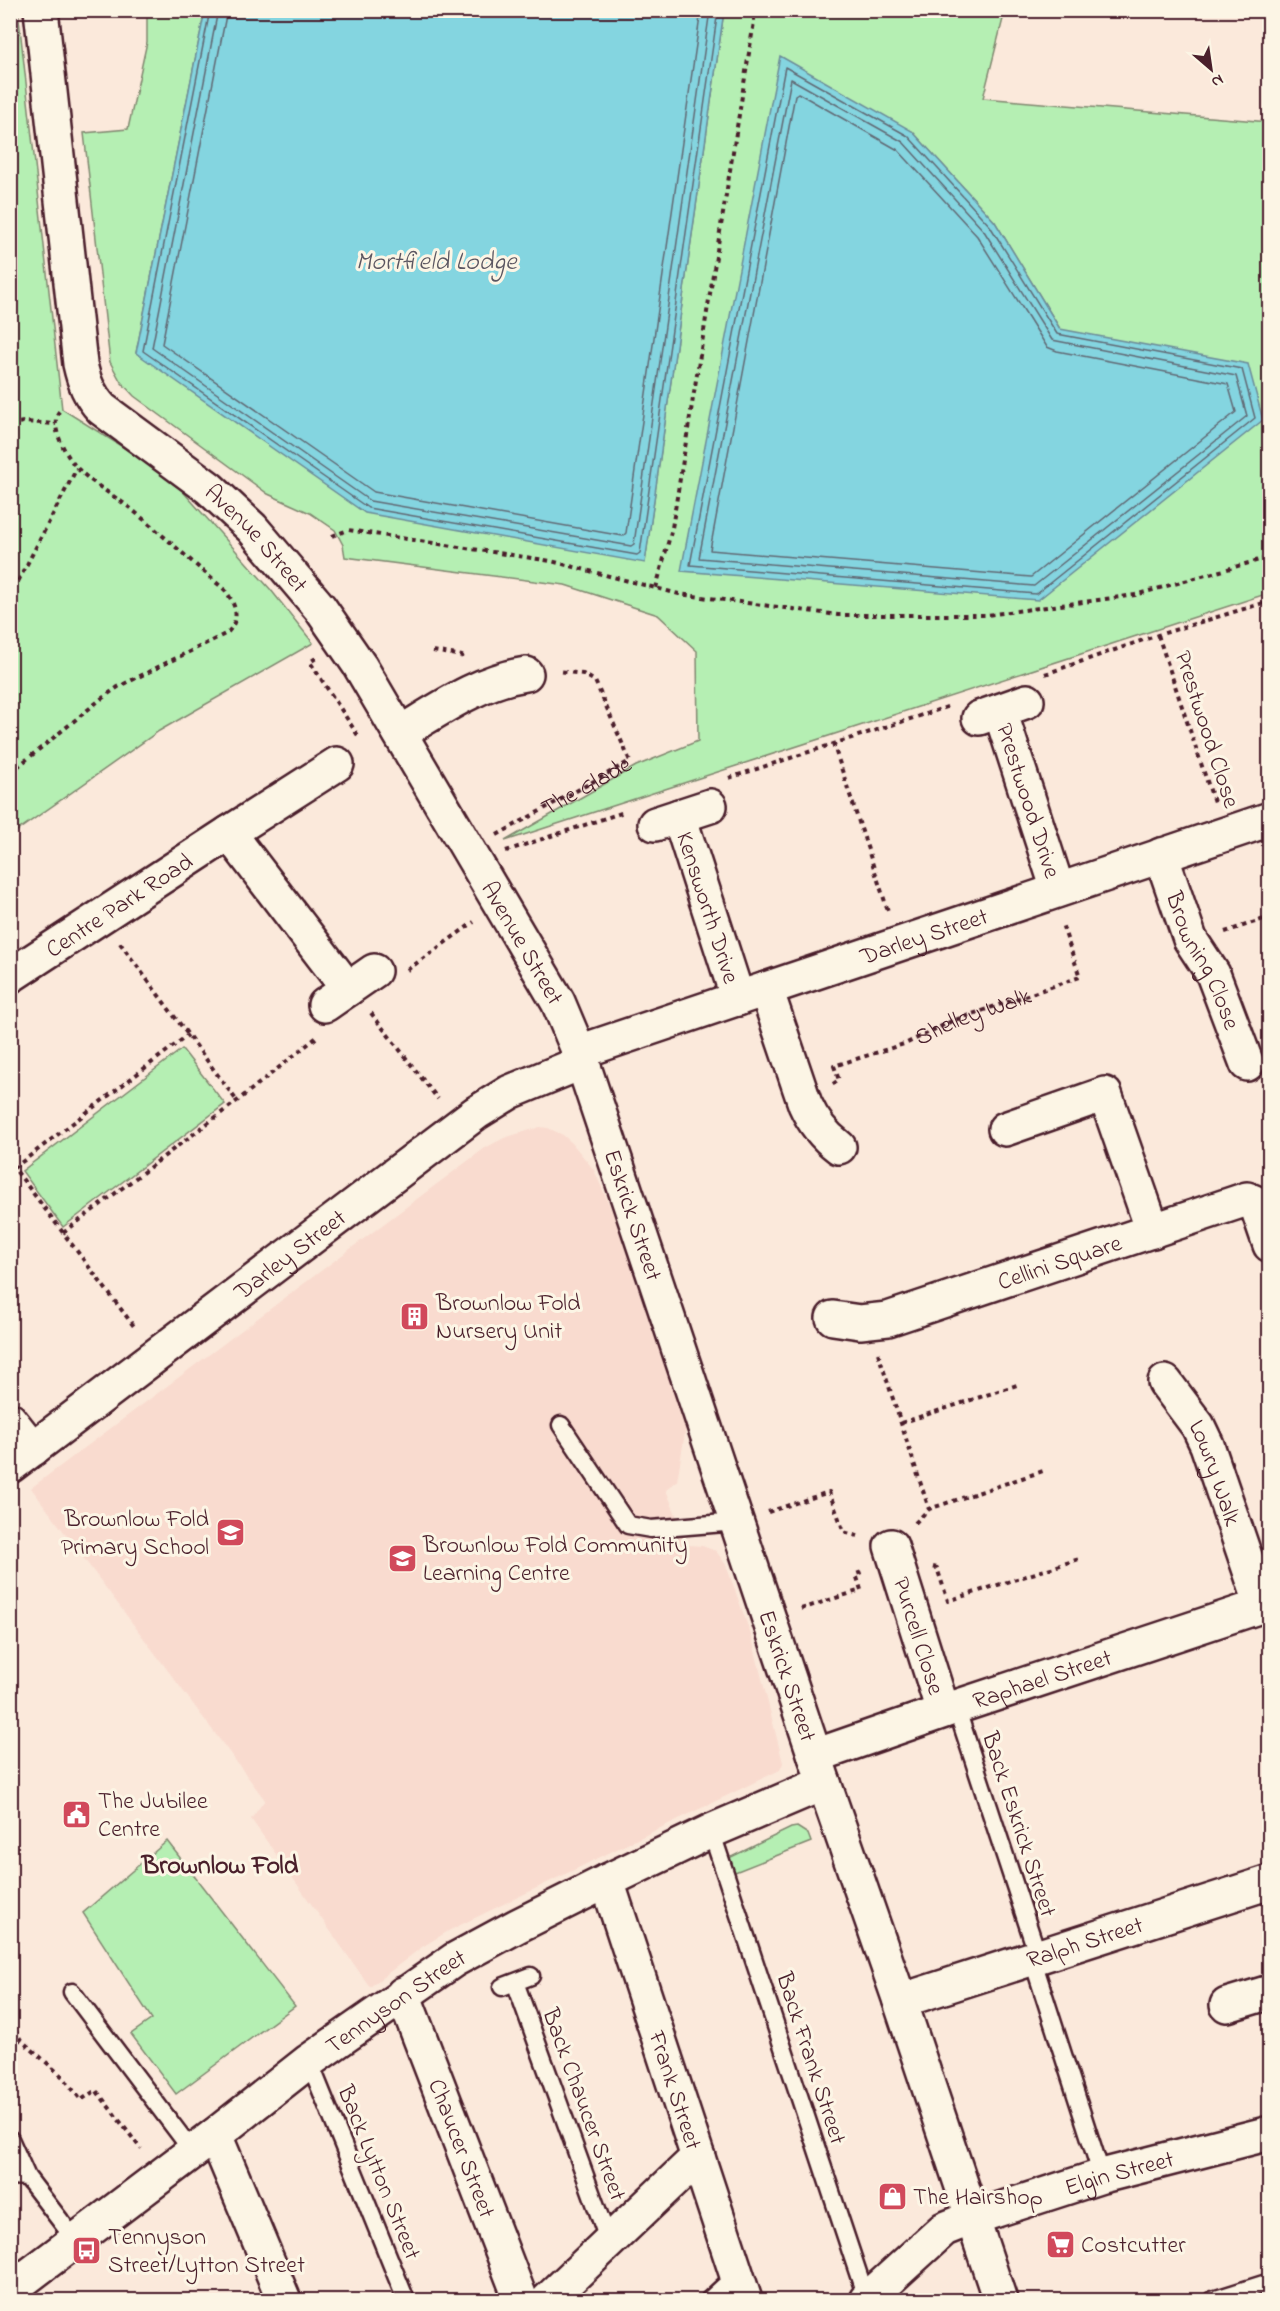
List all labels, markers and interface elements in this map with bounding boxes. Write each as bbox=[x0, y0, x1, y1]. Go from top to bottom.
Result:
north arrow bbox=[1181, 39, 1241, 99]
text: N bbox=[1207, 67, 1228, 94]
water label: Mortfield Lodge bbox=[355, 244, 518, 282]
street label: Avenue Street bbox=[195, 477, 315, 602]
street label: Prestwood Close bbox=[1164, 647, 1248, 813]
street label: Prestwood Drive bbox=[985, 719, 1068, 883]
street label: The Glade bbox=[536, 748, 639, 827]
street label: Kensworth Drive bbox=[665, 828, 747, 989]
street label: Centre Park Road bbox=[40, 846, 201, 968]
street label: Avenue Street bbox=[471, 875, 571, 1012]
street label: Browning Close bbox=[1155, 886, 1248, 1035]
street label: Darley Street bbox=[855, 900, 993, 976]
street label: Shelley Walk bbox=[910, 980, 1037, 1056]
street label: Eskrick Street bbox=[593, 1145, 670, 1286]
street label: Darley Street bbox=[227, 1202, 355, 1311]
street label: Cellini Square bbox=[993, 1227, 1127, 1301]
place label: Brownlow Fold Nursery Unit bbox=[435, 1287, 581, 1351]
building icon: Brownlow Fold Nursery Unit bbox=[399, 1300, 431, 1332]
street label: Lowry Walk bbox=[1179, 1413, 1249, 1531]
place label: Brownlow Fold Primary School bbox=[61, 1503, 210, 1567]
school or university icon: Brownlow Fold Primary School bbox=[214, 1516, 246, 1548]
place label: Brownlow Fold Community Learning Centre bbox=[422, 1529, 688, 1592]
school or university icon: Brownlow Fold Community Learning Centre bbox=[386, 1542, 418, 1574]
street label: Purcell Close bbox=[882, 1573, 952, 1700]
street label: Eskrick Street bbox=[747, 1606, 824, 1747]
street label: Raphael Street bbox=[969, 1642, 1117, 1720]
street label: Back Eskrick Street bbox=[971, 1727, 1064, 1922]
place label: The Jubilee Centre bbox=[98, 1785, 208, 1848]
public building icon: The Jubilee Centre bbox=[61, 1798, 93, 1830]
district label: Brownlow Fold bbox=[141, 1848, 299, 1886]
street label: Ralph Street bbox=[1023, 1909, 1148, 1979]
street label: Tennyson Street bbox=[319, 1942, 473, 2064]
street label: Back Frank Street bbox=[765, 1967, 854, 2149]
street label: Back Chaucer Street bbox=[531, 2003, 634, 2206]
street label: Frank Street bbox=[637, 2026, 709, 2155]
street label: Chaucer Street bbox=[417, 2074, 503, 2224]
street label: Back Lytton Street bbox=[325, 2079, 429, 2266]
street label: Elgin Street bbox=[1061, 2143, 1178, 2207]
shop icon: The Hairshop bbox=[876, 2180, 908, 2212]
place label: The Hairshop bbox=[913, 2181, 1043, 2216]
place label: Tennyson Street/Lytton Street bbox=[108, 2221, 305, 2285]
supermarket icon: Costcutter bbox=[1044, 2228, 1076, 2260]
place label: Costcutter bbox=[1081, 2229, 1186, 2264]
bus stop icon: Tennyson Street/Lytton Street bbox=[71, 2234, 103, 2266]

